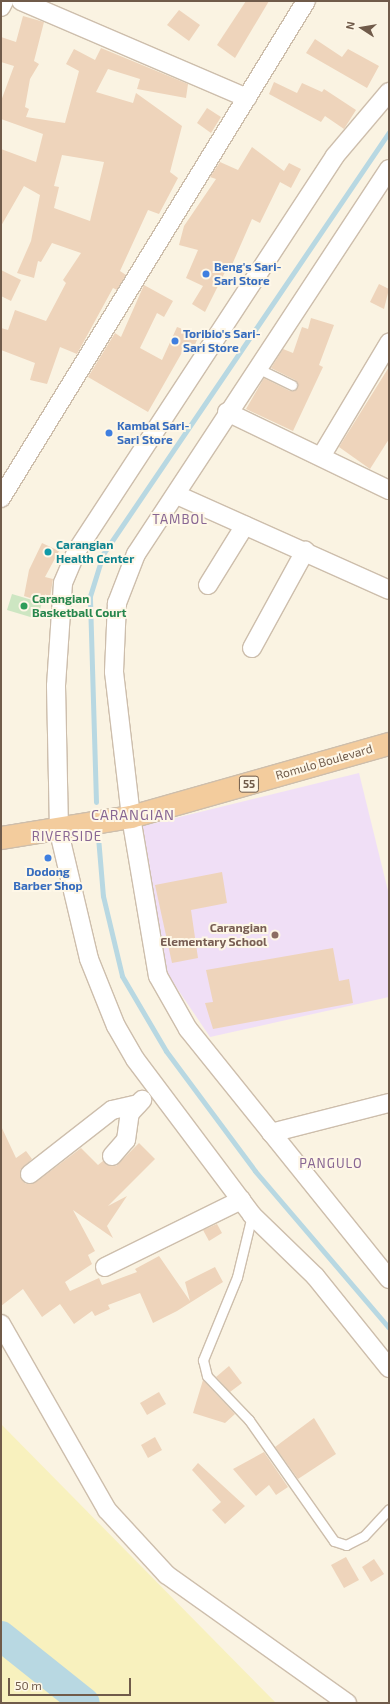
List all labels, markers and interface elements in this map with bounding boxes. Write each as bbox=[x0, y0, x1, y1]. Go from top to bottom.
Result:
north arrow bbox=[342, 8, 382, 48]
text: N bbox=[343, 20, 357, 31]
place label: Beng's Sari- Sari Store bbox=[214, 260, 281, 288]
marker: Beng's Sari- Sari Store bbox=[201, 269, 211, 279]
place label: Toribio's Sari- Sari Store bbox=[183, 327, 261, 355]
marker: Toribio's Sari- Sari Store bbox=[170, 336, 180, 346]
place label: Kambal Sari- Sari Store bbox=[117, 419, 190, 447]
marker: Kambal Sari- Sari Store bbox=[104, 428, 114, 438]
district label: TAMBOL bbox=[152, 511, 208, 527]
place label: Carangian Health Center bbox=[56, 538, 134, 566]
marker: Carangian Health Center bbox=[43, 547, 53, 557]
place label: Carangian Basketball Court bbox=[32, 592, 127, 620]
marker: Carangian Basketball Court bbox=[19, 601, 29, 611]
street label: Romulo Boulevard bbox=[274, 741, 374, 783]
road number: 55 bbox=[238, 775, 260, 793]
district label: CARANGIAN bbox=[91, 807, 175, 823]
district label: RIVERSIDE bbox=[32, 828, 102, 844]
marker: Dodong Barber Shop bbox=[43, 853, 53, 863]
place label: Dodong Barber Shop bbox=[13, 865, 83, 893]
place label: Carangian Elementary School bbox=[160, 921, 267, 949]
marker: Carangian Elementary School bbox=[270, 930, 280, 940]
district label: PANGULO bbox=[299, 1155, 363, 1171]
scale bar bbox=[10, 1670, 133, 1696]
text: 50 m bbox=[15, 1678, 42, 1692]

